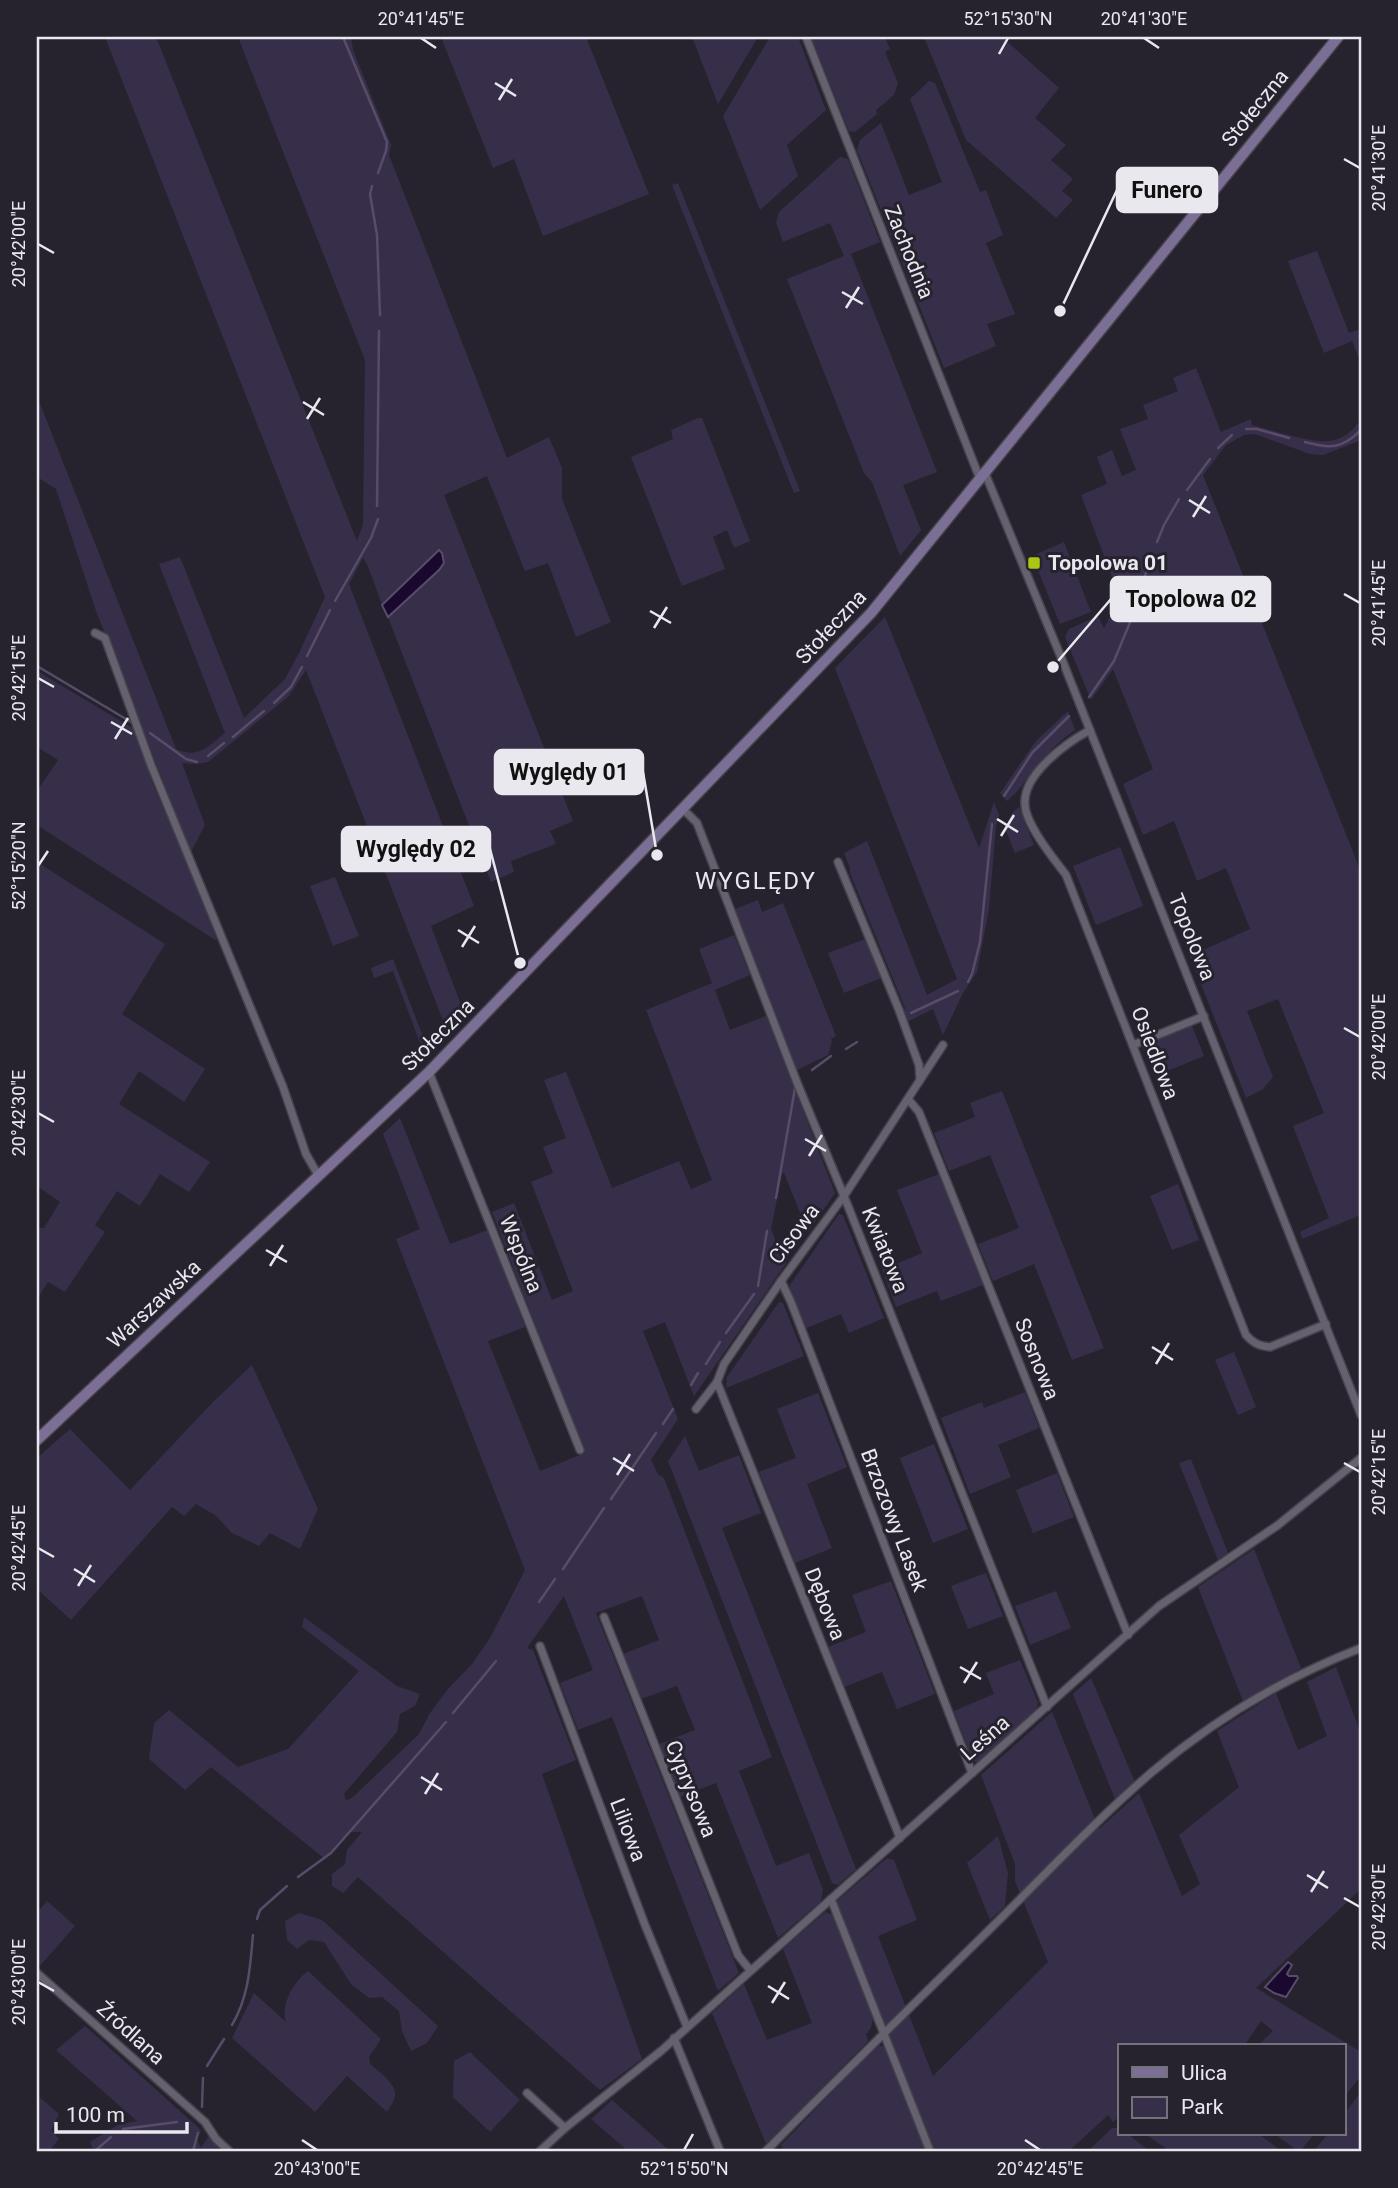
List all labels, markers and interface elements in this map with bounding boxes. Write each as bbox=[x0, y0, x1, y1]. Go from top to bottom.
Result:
text: 20°41'45"E bbox=[378, 8, 464, 29]
text: 52°15'30"N bbox=[963, 8, 1053, 29]
text: 20°41'30"E bbox=[1101, 8, 1187, 29]
street label: Stołeczna bbox=[1217, 65, 1293, 151]
text: 20°41'30"E bbox=[1368, 125, 1389, 211]
callout: Funero bbox=[1117, 168, 1217, 212]
text: Funero bbox=[1131, 177, 1203, 204]
text: 20°42'00"E bbox=[8, 201, 29, 287]
street label: Zachodnia bbox=[879, 202, 939, 302]
place label: Topolowa 01 bbox=[1048, 551, 1168, 575]
marker: Topolowa 01 bbox=[1026, 555, 1042, 571]
text: 20°41'45"E bbox=[1368, 560, 1389, 646]
callout: Topolowa 02 bbox=[1111, 577, 1270, 621]
street label: Stołeczna bbox=[791, 585, 871, 669]
text: Topolowa 02 bbox=[1125, 586, 1257, 613]
text: 20°42'15"E bbox=[8, 635, 29, 721]
callout: Wyględy 01 bbox=[495, 750, 643, 794]
text: Wyględy 01 bbox=[509, 759, 629, 786]
text: 52°15'20"N bbox=[8, 821, 29, 911]
callout: Wyględy 02 bbox=[342, 827, 490, 871]
text: Wyględy 02 bbox=[356, 836, 476, 863]
district label: WYGLĘDY bbox=[695, 867, 817, 895]
street label: Topolowa bbox=[1164, 890, 1220, 984]
street label: Stołeczna bbox=[397, 994, 479, 1076]
text: 20°42'00"E bbox=[1368, 994, 1389, 1080]
street label: Osiedlowa bbox=[1126, 1003, 1184, 1103]
text: 20°42'30"E bbox=[8, 1070, 29, 1156]
street label: Cisowa bbox=[764, 1199, 824, 1269]
street label: Kwiatowa bbox=[857, 1203, 913, 1297]
street label: Wspólna bbox=[495, 1212, 547, 1296]
street label: Warszawska bbox=[103, 1255, 205, 1353]
street label: Sosnowa bbox=[1010, 1315, 1064, 1403]
text: 20°42'15"E bbox=[1368, 1429, 1389, 1515]
street label: Brzozowy Lasek bbox=[856, 1445, 932, 1595]
text: 20°42'45"E bbox=[8, 1505, 29, 1591]
street label: Dębowa bbox=[800, 1564, 850, 1644]
street label: Leśna bbox=[956, 1710, 1014, 1766]
street label: Cyprysowa bbox=[661, 1737, 721, 1841]
street label: Liliowa bbox=[605, 1795, 651, 1865]
text: 20°42'30"E bbox=[1368, 1864, 1389, 1950]
text: 20°43'00"E bbox=[8, 1939, 29, 2025]
street label: Źródlana bbox=[92, 1996, 170, 2070]
legend bbox=[1118, 2044, 1346, 2136]
text: Ulica bbox=[1181, 2061, 1227, 2085]
scale bar bbox=[56, 2090, 187, 2134]
text: Park bbox=[1181, 2095, 1224, 2119]
text: 100 m bbox=[66, 2103, 125, 2127]
text: 20°43'00"E bbox=[274, 2158, 360, 2179]
text: 52°15'50"N bbox=[639, 2158, 729, 2179]
text: 20°42'45"E bbox=[997, 2158, 1083, 2179]

